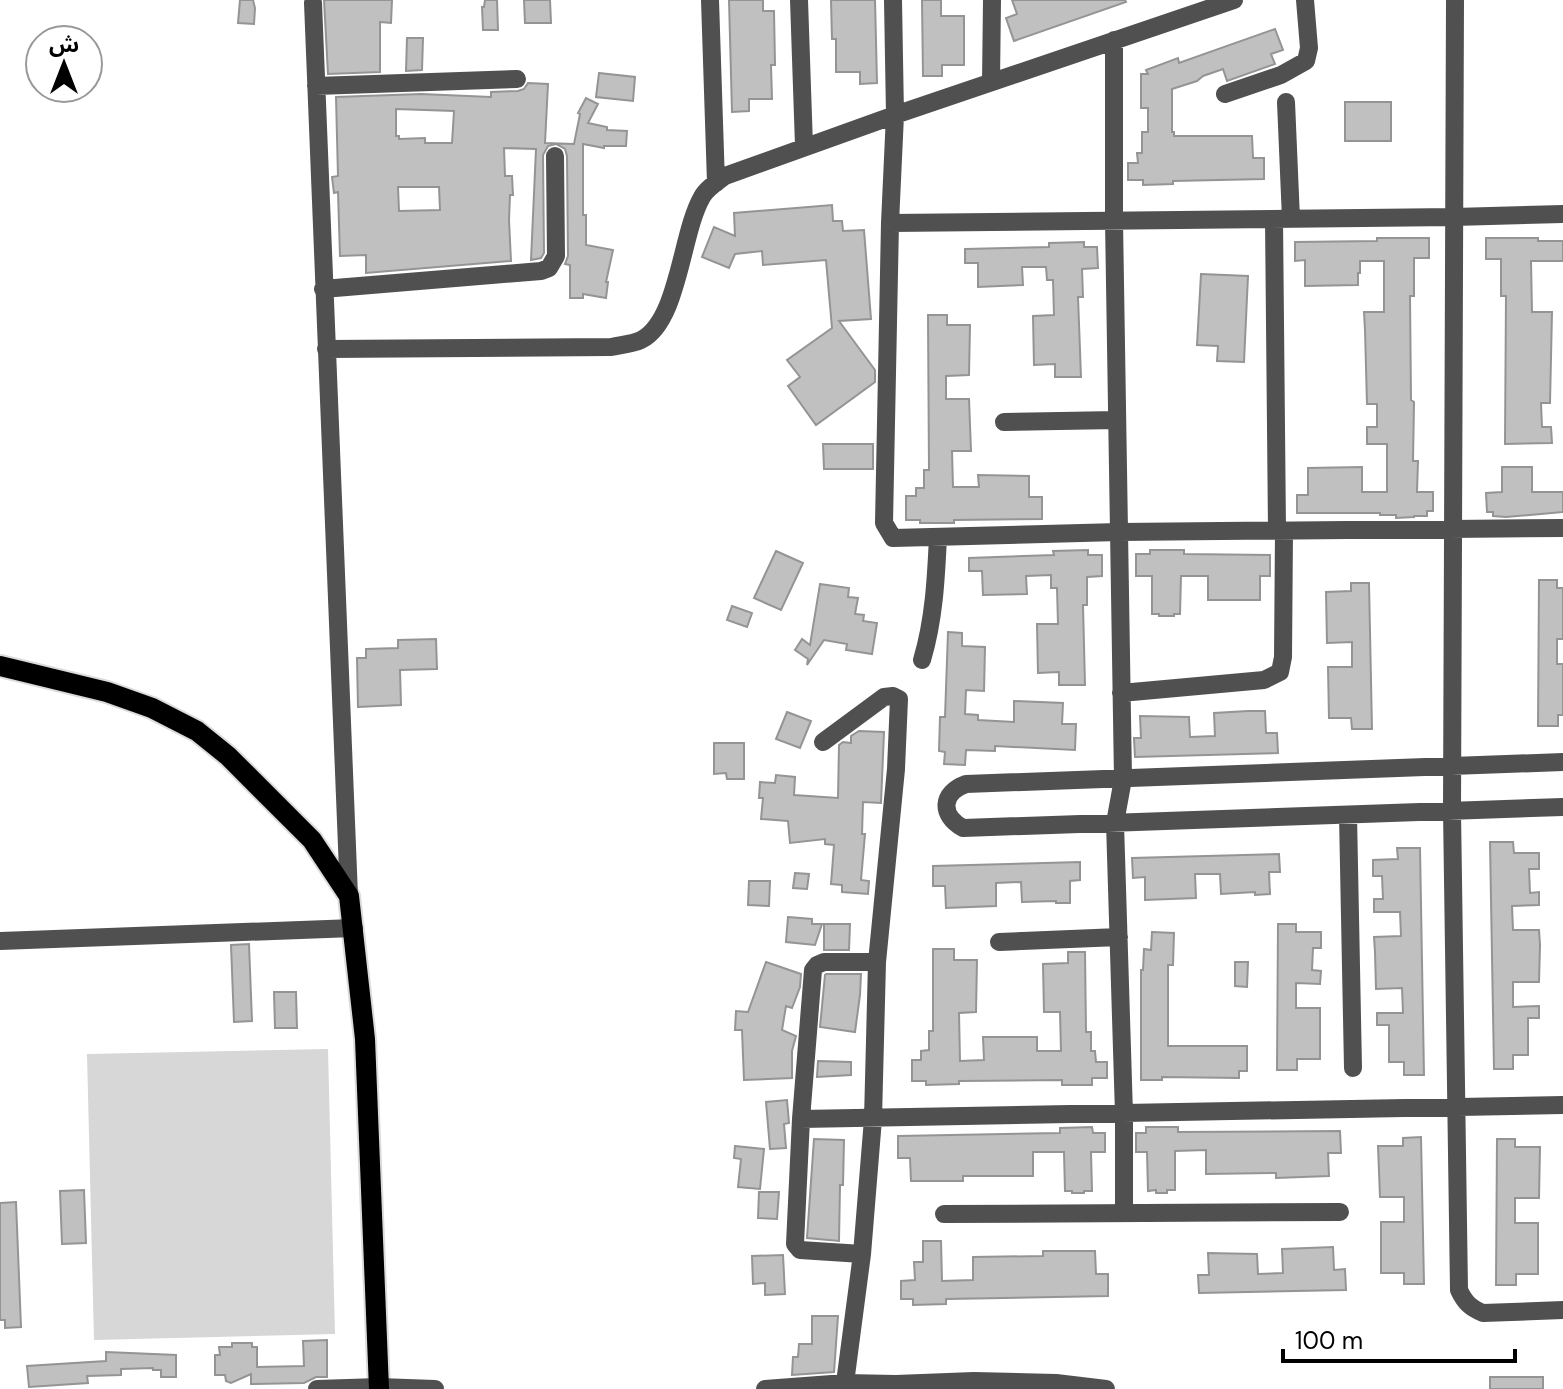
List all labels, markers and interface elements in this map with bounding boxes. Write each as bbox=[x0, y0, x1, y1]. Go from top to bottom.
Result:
north arrow bbox=[24, 24, 104, 104]
text: ش bbox=[49, 30, 79, 59]
scale bar bbox=[1283, 1313, 1515, 1363]
text: 100 m bbox=[1295, 1325, 1363, 1356]

